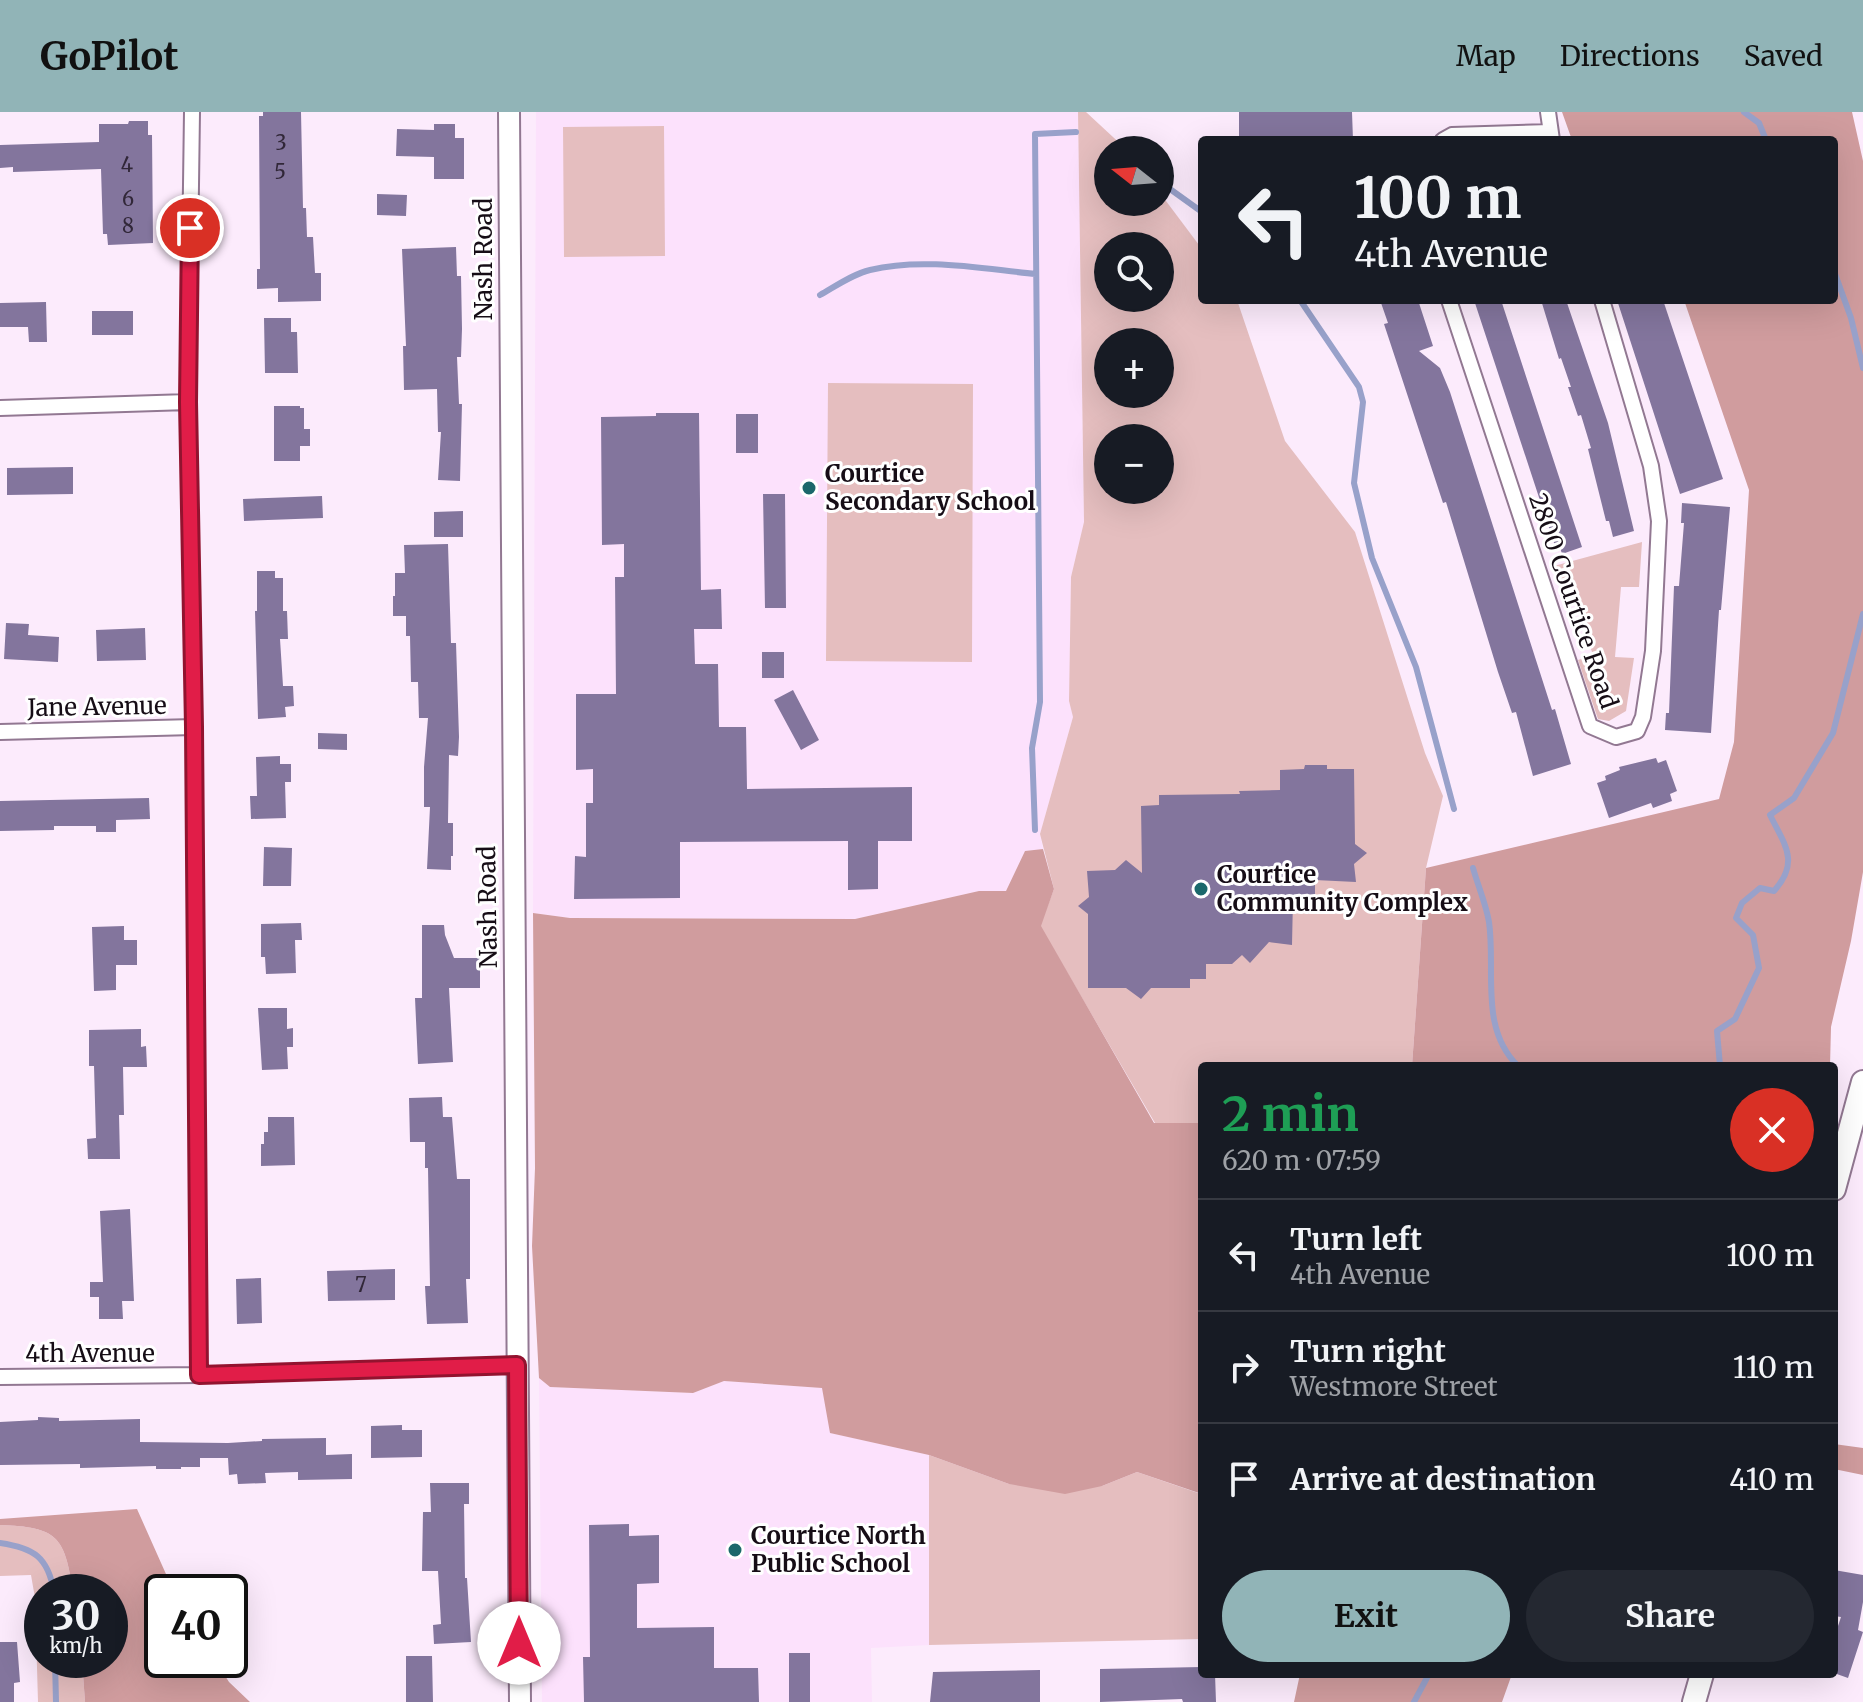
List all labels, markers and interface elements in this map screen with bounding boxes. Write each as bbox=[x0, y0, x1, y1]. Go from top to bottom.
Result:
text: GoPilot bbox=[40, 33, 179, 80]
text: Map bbox=[1456, 38, 1516, 74]
text: Directions bbox=[1560, 38, 1700, 74]
text: Saved bbox=[1744, 38, 1823, 74]
house number: 3 bbox=[275, 130, 287, 155]
north arrow bbox=[1094, 136, 1174, 216]
map controls bbox=[1094, 136, 1174, 504]
house number: 4 bbox=[121, 152, 133, 177]
house number: 5 bbox=[274, 159, 286, 184]
text: 100 m bbox=[1354, 163, 1522, 233]
icon: left bbox=[1222, 168, 1326, 272]
house number: 6 bbox=[122, 186, 134, 211]
pin bbox=[156, 194, 224, 262]
street label: Nash Road bbox=[468, 198, 499, 320]
icon: arrive bbox=[168, 206, 212, 250]
house number: 8 bbox=[122, 213, 134, 238]
button: search bbox=[1094, 232, 1174, 312]
text: 4th Avenue bbox=[1354, 232, 1548, 277]
button: + bbox=[1094, 328, 1174, 408]
button: − bbox=[1094, 424, 1174, 504]
place label: Courtice Secondary School bbox=[825, 458, 1036, 517]
marker: Courtice Secondary School bbox=[800, 479, 818, 497]
street label: 2800 Courtice Road bbox=[1522, 489, 1625, 713]
street label: Jane Avenue bbox=[26, 690, 167, 723]
street label: Nash Road bbox=[471, 846, 504, 968]
place label: Courtice Community Complex bbox=[1217, 859, 1468, 918]
marker: Courtice Community Complex bbox=[1192, 880, 1210, 898]
text: 2 min bbox=[1222, 1084, 1359, 1144]
button: close bbox=[1730, 1088, 1814, 1172]
text: 620 m · 07:59 bbox=[1222, 1144, 1381, 1177]
text: Turn left bbox=[1290, 1220, 1422, 1258]
icon: left bbox=[1222, 1233, 1266, 1277]
text: 100 m bbox=[1726, 1236, 1814, 1274]
text: 4th Avenue bbox=[1290, 1258, 1430, 1291]
house number: 7 bbox=[355, 1272, 367, 1297]
text: Turn right bbox=[1290, 1332, 1446, 1370]
street label: 4th Avenue bbox=[25, 1338, 155, 1369]
icon: right bbox=[1222, 1345, 1266, 1389]
text: 110 m bbox=[1733, 1348, 1814, 1386]
text: Westmore Street bbox=[1290, 1370, 1498, 1403]
icon: arrive bbox=[1222, 1457, 1266, 1501]
text: Arrive at destination bbox=[1290, 1460, 1596, 1498]
text: 410 m bbox=[1729, 1460, 1814, 1498]
place label: Courtice North Public School bbox=[751, 1520, 926, 1579]
marker: Courtice North Public School bbox=[726, 1541, 744, 1559]
button: Exit bbox=[1222, 1570, 1510, 1662]
button: Share bbox=[1526, 1570, 1814, 1662]
speed limit sign: 40 bbox=[144, 1574, 248, 1678]
text: 30 bbox=[52, 1591, 100, 1641]
position arrow bbox=[477, 1601, 561, 1685]
text: km/h bbox=[50, 1633, 102, 1658]

